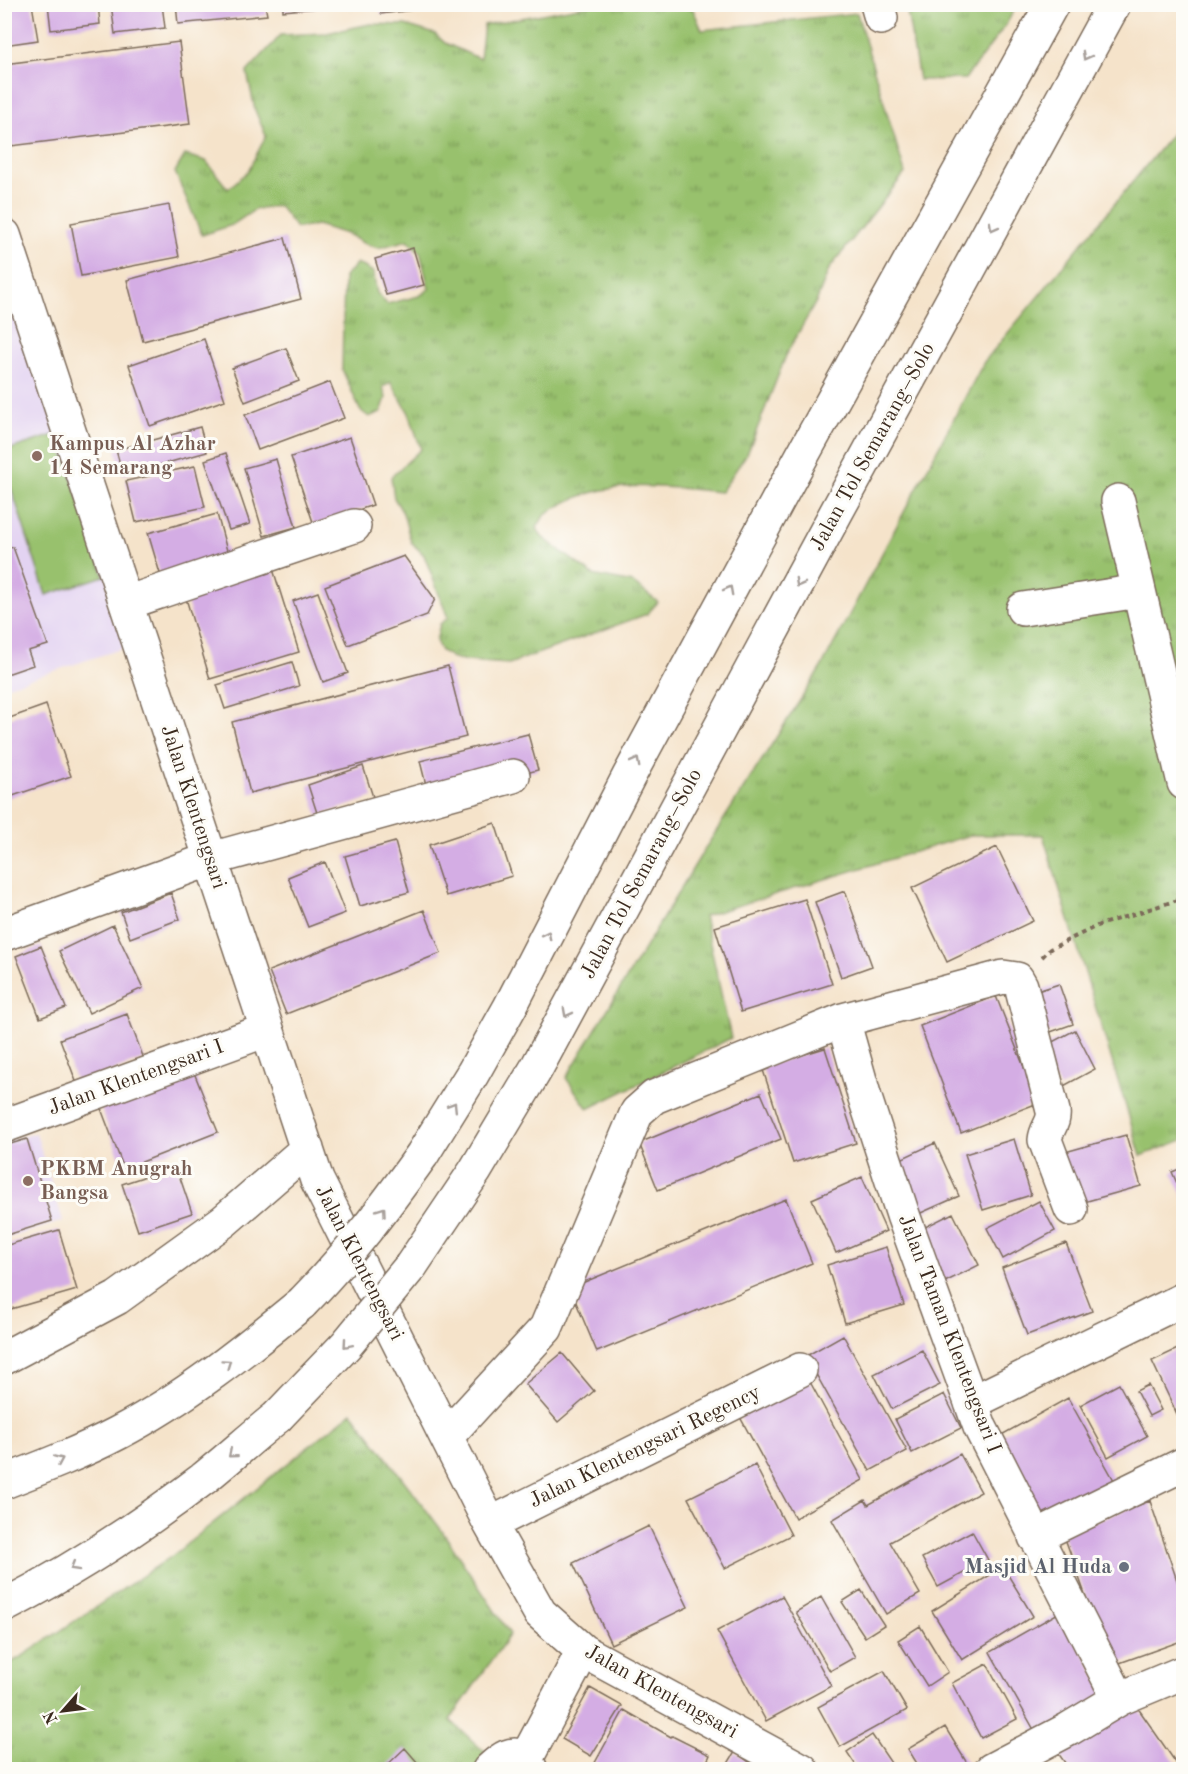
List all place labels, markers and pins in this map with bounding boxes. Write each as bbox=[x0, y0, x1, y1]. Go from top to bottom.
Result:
place label: Kampus Al Azhar 14 Semarang bbox=[49, 434, 216, 479]
marker: Kampus Al Azhar 14 Semarang bbox=[30, 449, 44, 463]
place label: PKBM Anugrah Bangsa bbox=[40, 1159, 193, 1204]
marker: PKBM Anugrah Bangsa bbox=[21, 1174, 35, 1188]
place label: Masjid Al Huda bbox=[964, 1557, 1112, 1578]
marker: Masjid Al Huda bbox=[1117, 1560, 1131, 1574]

